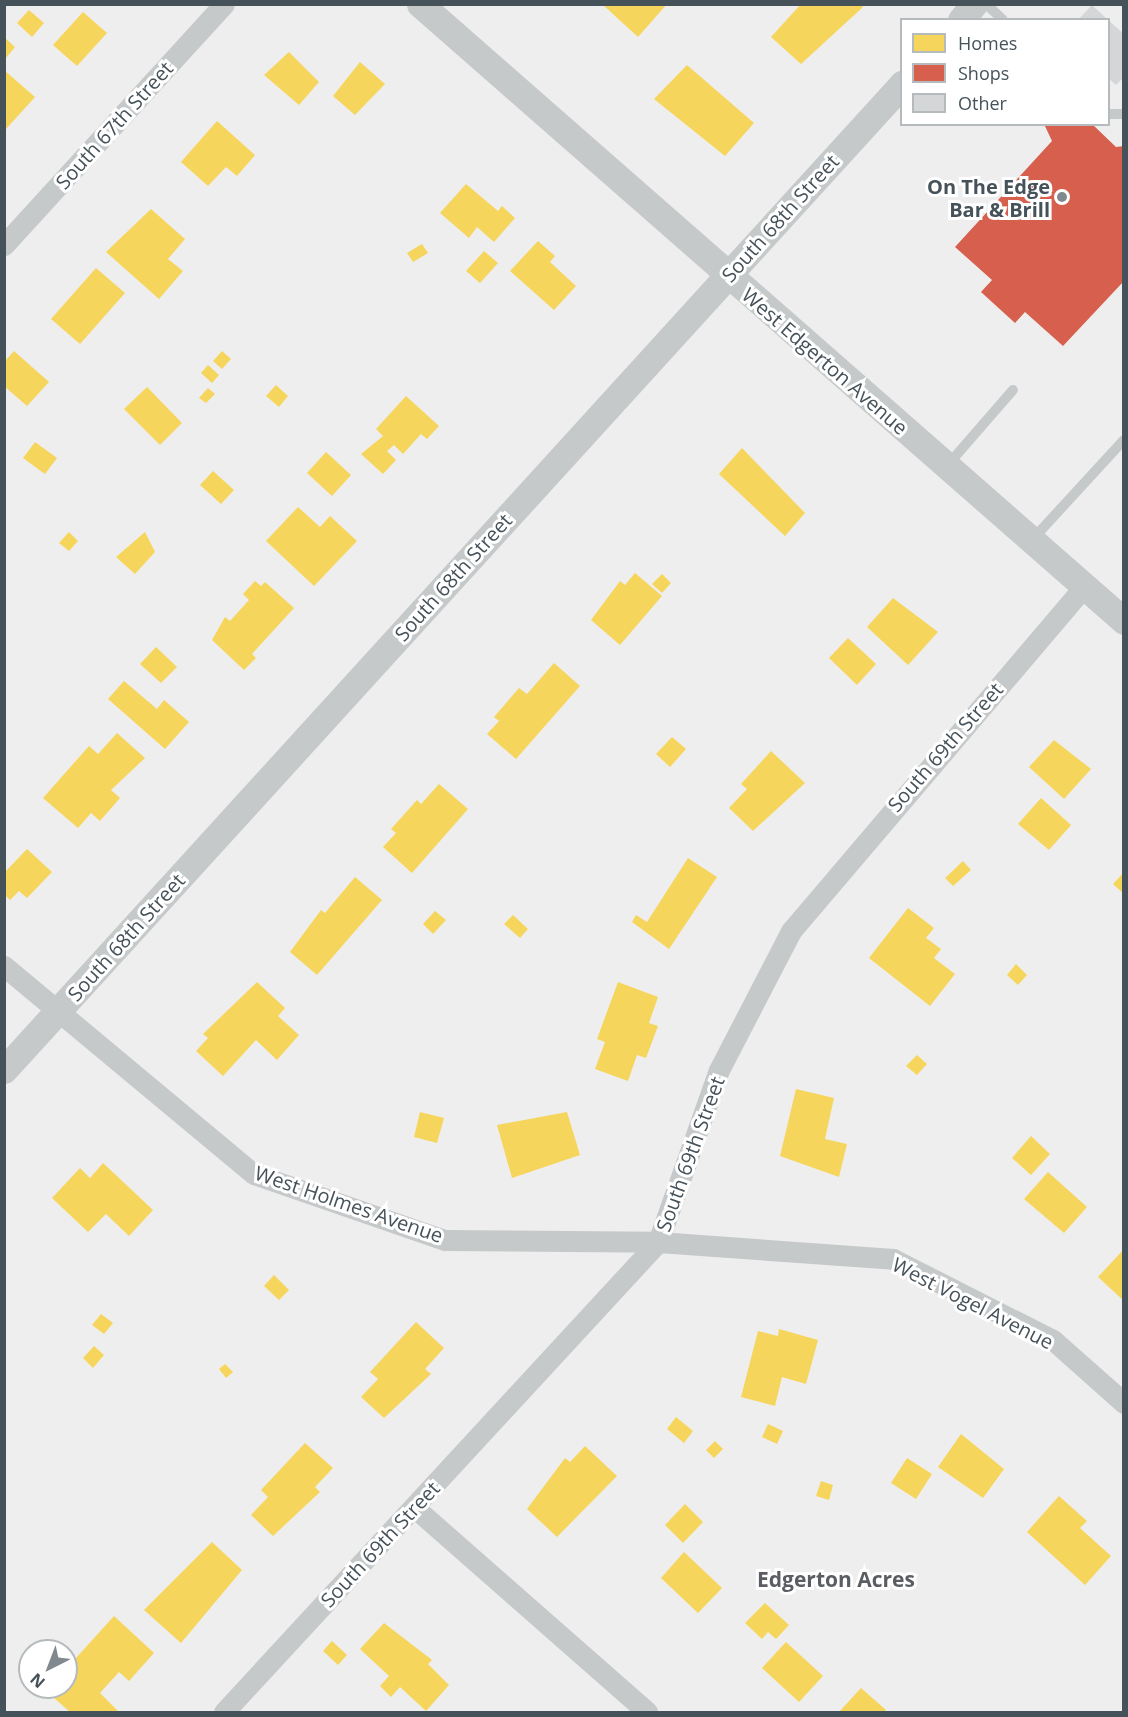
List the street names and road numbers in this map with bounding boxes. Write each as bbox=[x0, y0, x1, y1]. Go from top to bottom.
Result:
street label: South 67th Street bbox=[50, 56, 178, 194]
street label: South 68th Street bbox=[716, 149, 844, 287]
street label: West Edgerton Avenue bbox=[737, 283, 913, 439]
street label: South 68th Street bbox=[389, 508, 517, 646]
street label: South 69th Street bbox=[882, 678, 1008, 816]
street label: South 68th Street bbox=[62, 868, 190, 1006]
street label: South 69th Street bbox=[651, 1073, 729, 1235]
street label: West Holmes Avenue bbox=[252, 1161, 446, 1247]
street label: West Vogel Avenue bbox=[888, 1252, 1058, 1354]
street label: South 69th Street bbox=[316, 1476, 444, 1612]

